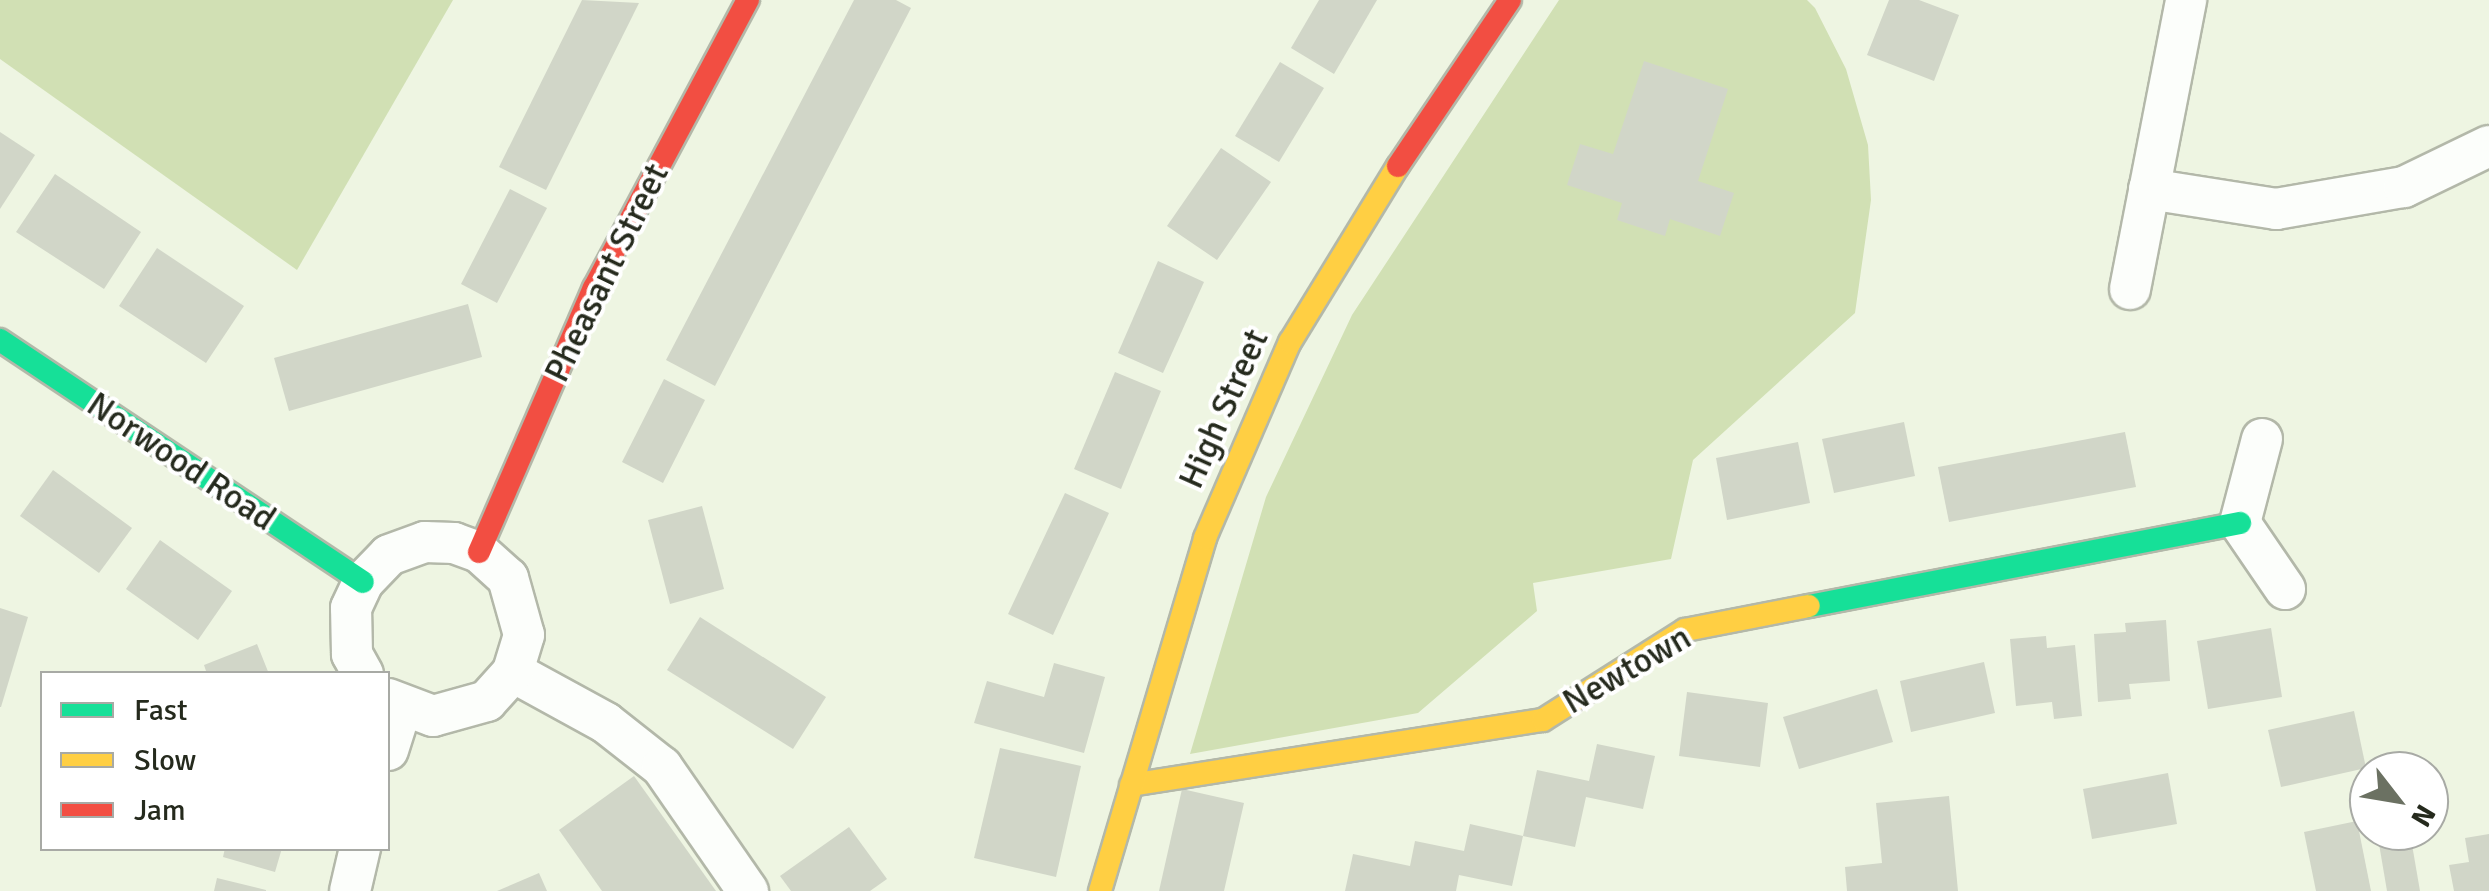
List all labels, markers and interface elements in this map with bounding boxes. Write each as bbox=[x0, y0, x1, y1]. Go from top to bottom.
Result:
street label: Pheasant Street bbox=[536, 157, 678, 389]
street label: High Street bbox=[1170, 323, 1278, 495]
street label: Norwood Road bbox=[79, 384, 283, 540]
street label: Newtown bbox=[1556, 617, 1698, 723]
legend bbox=[40, 671, 390, 851]
text: Fast bbox=[134, 692, 187, 729]
text: Slow bbox=[134, 742, 196, 779]
north arrow bbox=[2349, 751, 2449, 851]
text: Jam bbox=[134, 792, 186, 829]
text: N bbox=[2403, 798, 2443, 833]

